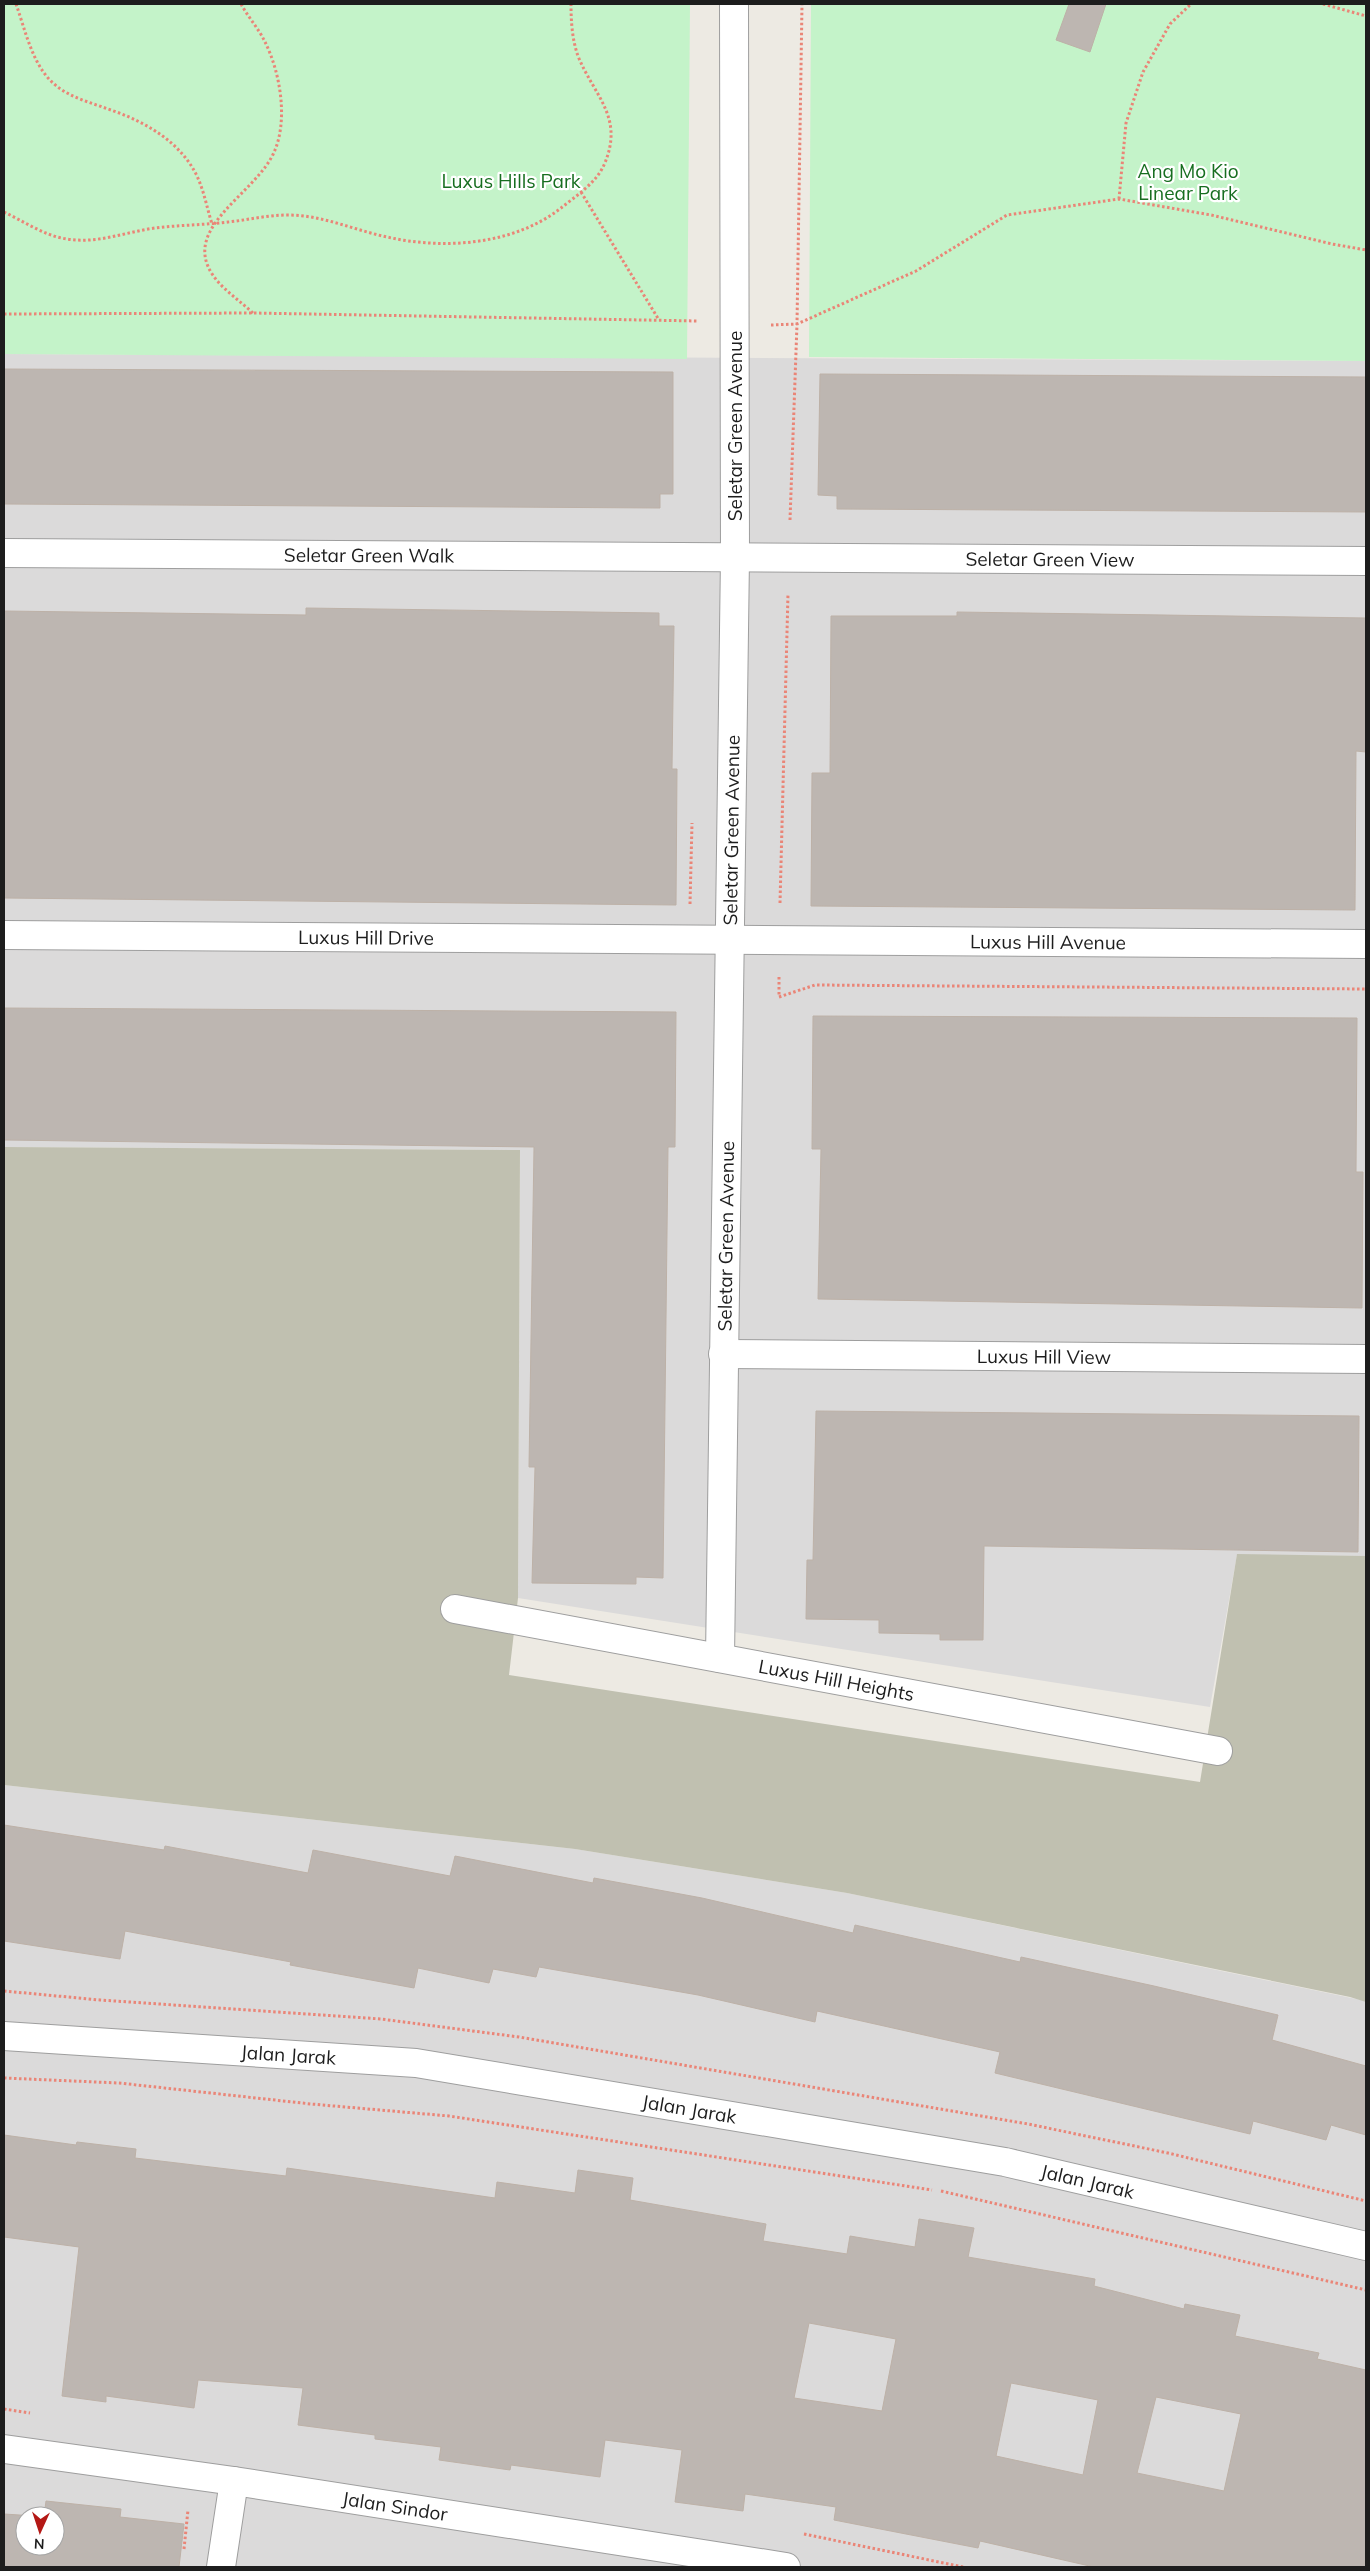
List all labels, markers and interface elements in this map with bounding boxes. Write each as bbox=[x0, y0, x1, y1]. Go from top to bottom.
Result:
park label: Ang Mo Kio Linear Park bbox=[1137, 159, 1239, 205]
park label: Luxus Hills Park bbox=[441, 169, 581, 193]
street label: Seletar Green Avenue bbox=[723, 331, 747, 521]
street label: Seletar Green Walk bbox=[284, 543, 454, 568]
street label: Seletar Green View bbox=[965, 547, 1135, 572]
street label: Seletar Green Avenue bbox=[718, 735, 745, 926]
street label: Luxus Hill Drive bbox=[298, 925, 434, 950]
street label: Luxus Hill Avenue bbox=[970, 929, 1126, 954]
street label: Seletar Green Avenue bbox=[712, 1141, 739, 1332]
street label: Luxus Hill View bbox=[977, 1344, 1111, 1369]
street label: Luxus Hill Heights bbox=[757, 1654, 916, 1706]
street label: Jalan Jarak bbox=[240, 2040, 337, 2070]
street label: Jalan Jarak bbox=[640, 2089, 739, 2129]
street label: Jalan Jarak bbox=[1038, 2159, 1137, 2204]
street label: Jalan Sindor bbox=[340, 2486, 449, 2526]
north arrow bbox=[15, 2506, 65, 2556]
text: N bbox=[34, 2535, 45, 2553]

